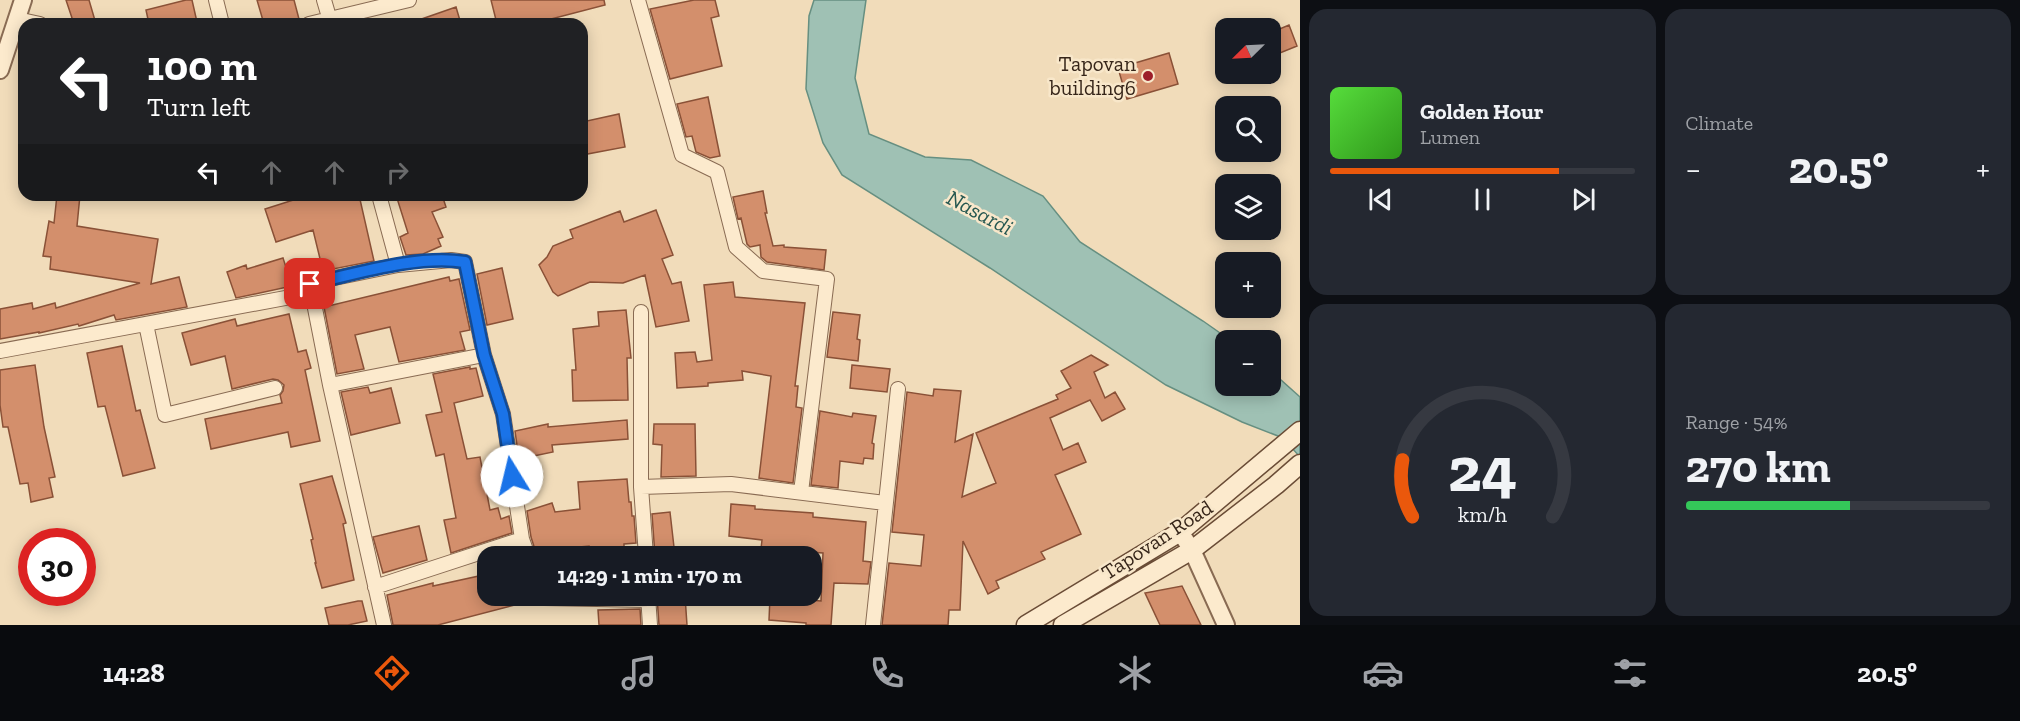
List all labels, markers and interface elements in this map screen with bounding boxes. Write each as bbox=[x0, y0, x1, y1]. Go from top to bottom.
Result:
north arrow bbox=[1215, 18, 1281, 84]
map controls bbox=[1215, 18, 1281, 396]
text: 100 m bbox=[147, 40, 257, 91]
icon: left bbox=[48, 42, 126, 120]
place label: Tapovan building6 bbox=[1048, 51, 1136, 100]
marker: Tapovan building6 bbox=[1141, 69, 1155, 83]
text: Turn left bbox=[147, 91, 250, 123]
button: search bbox=[1215, 96, 1281, 162]
text: Golden Hour bbox=[1420, 98, 1544, 125]
text: Climate bbox=[1686, 111, 1753, 135]
text: Lumen bbox=[1420, 125, 1480, 149]
text: 20.5° bbox=[1788, 141, 1889, 195]
text: − bbox=[1686, 149, 1701, 188]
text: + bbox=[1976, 149, 1990, 188]
icon: left bbox=[192, 156, 225, 189]
icon: ahead bbox=[255, 156, 288, 189]
icon: ahead bbox=[318, 156, 351, 189]
icon: right bbox=[381, 156, 414, 189]
button: layers bbox=[1215, 174, 1281, 240]
icon: previous bbox=[1364, 183, 1397, 216]
icon: pause bbox=[1466, 183, 1499, 216]
icon: next bbox=[1567, 183, 1600, 216]
water label: Nasardi bbox=[942, 184, 1017, 241]
button: + bbox=[1215, 252, 1281, 318]
pin bbox=[284, 258, 335, 309]
icon: arrive bbox=[293, 267, 326, 300]
button: − bbox=[1215, 330, 1281, 396]
text: Range · 54% bbox=[1686, 410, 1788, 434]
text: 24 bbox=[1448, 432, 1517, 507]
text: 270 km bbox=[1686, 440, 1831, 494]
position arrow bbox=[480, 444, 544, 508]
street label: Tapovan Road bbox=[1097, 494, 1217, 585]
text: km/h bbox=[1458, 502, 1507, 527]
speed limit sign: 30 bbox=[18, 528, 96, 606]
text: 14:29 · 1 min · 170 m bbox=[557, 562, 742, 589]
icon: directions bbox=[371, 652, 413, 694]
icon: music bbox=[618, 652, 660, 694]
icon: phone bbox=[866, 652, 908, 694]
icon: climate bbox=[1114, 652, 1156, 694]
icon: car bbox=[1362, 652, 1404, 694]
icon: filters bbox=[1609, 652, 1651, 694]
text: 14:28 bbox=[103, 657, 165, 689]
text: 20.5° bbox=[1857, 657, 1917, 689]

